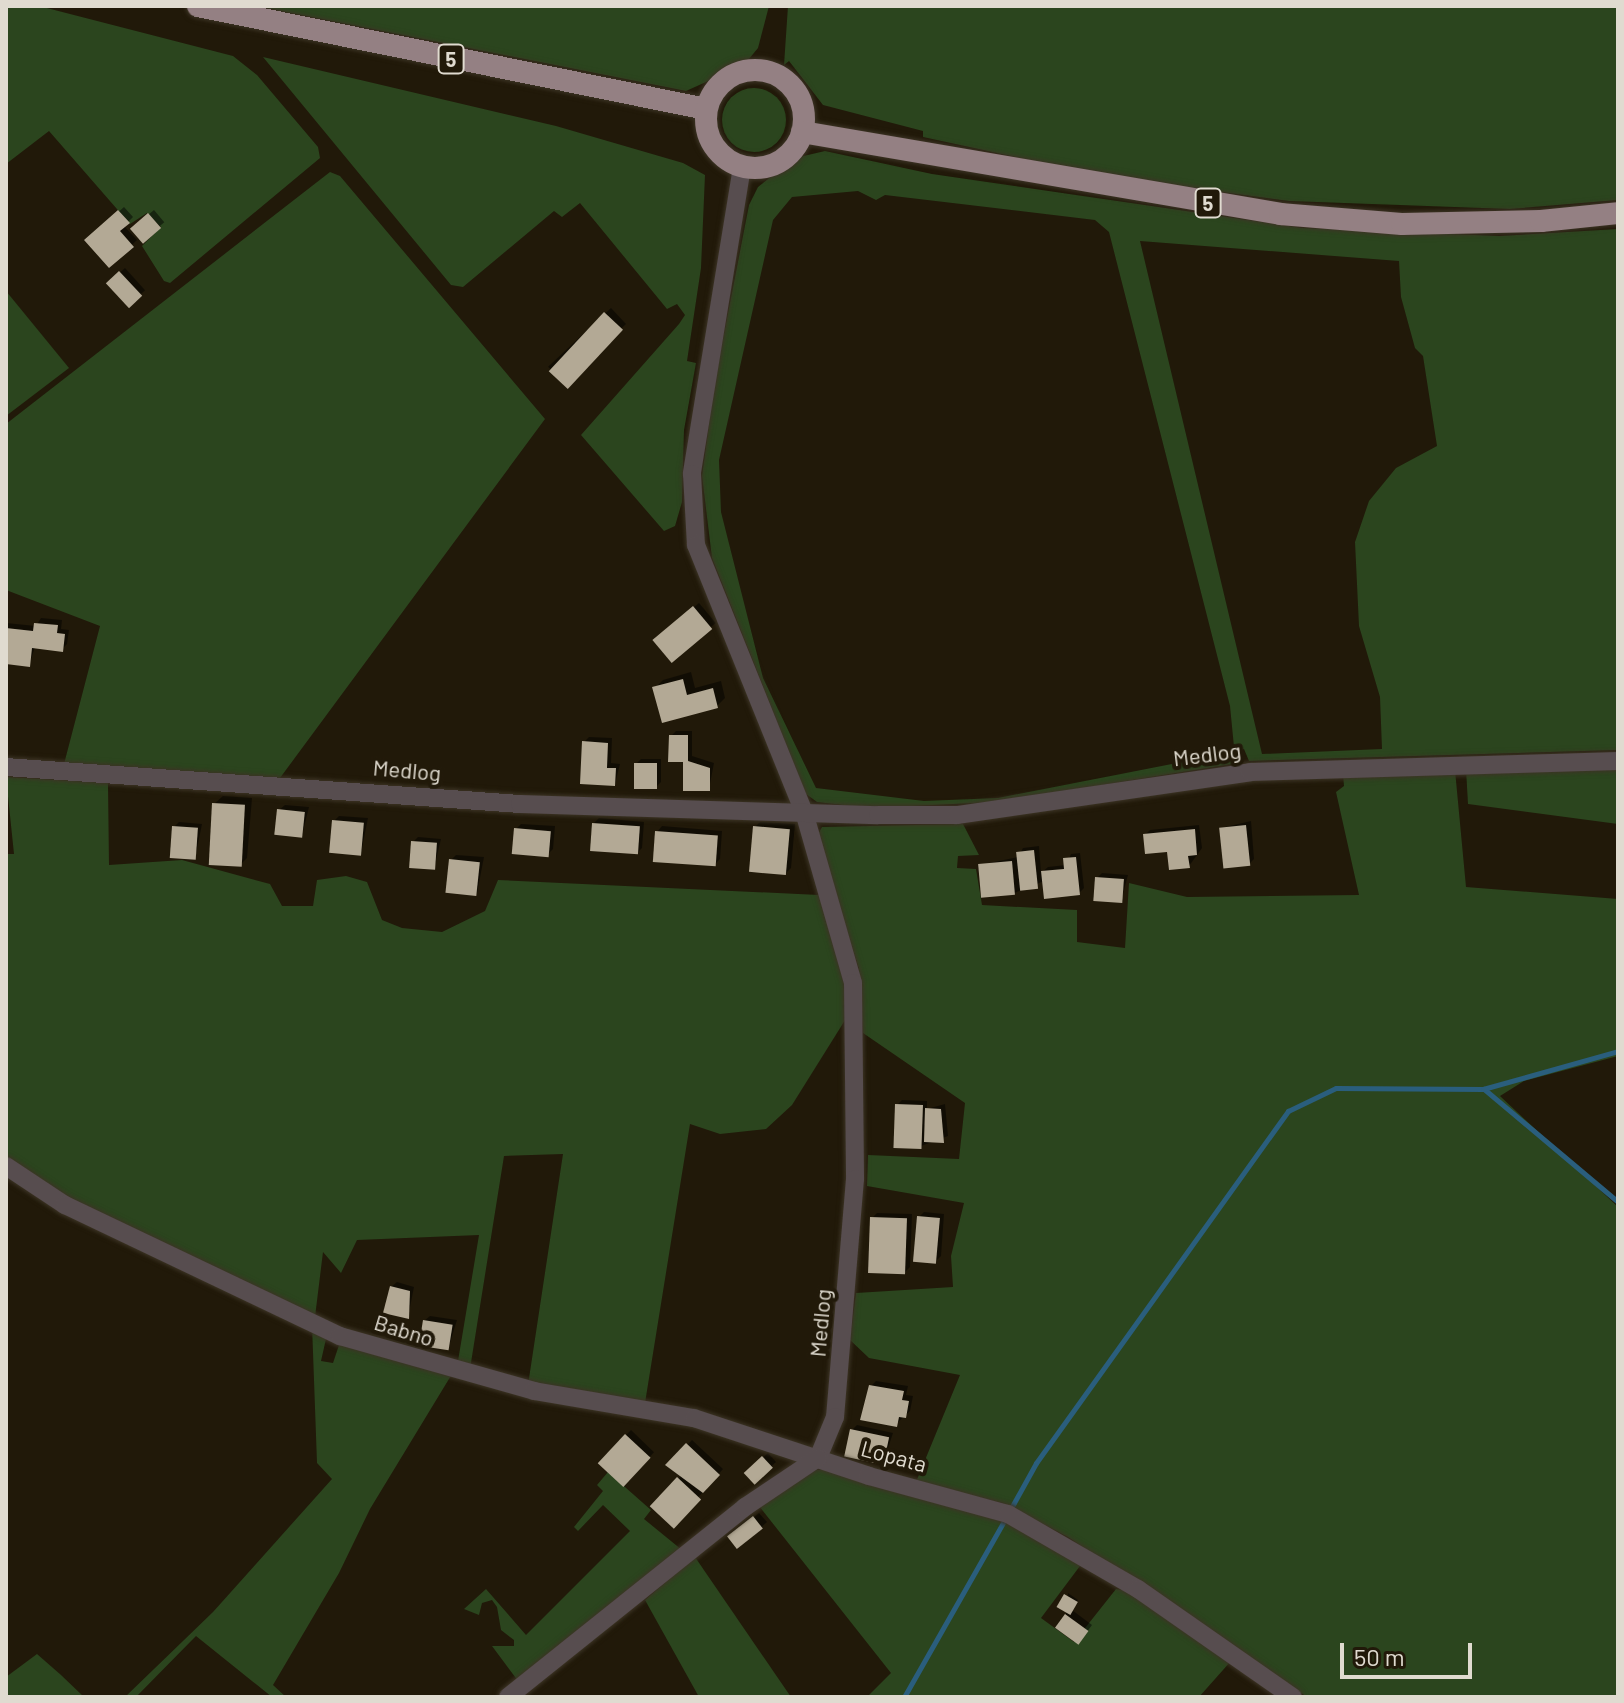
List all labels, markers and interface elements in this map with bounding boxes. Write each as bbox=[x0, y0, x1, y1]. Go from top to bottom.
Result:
road number: 5 bbox=[437, 43, 465, 75]
road number: 5 bbox=[1194, 187, 1222, 219]
street label: Medlog bbox=[1172, 737, 1242, 771]
street label: Medlog bbox=[372, 754, 442, 786]
street label: Medlog bbox=[804, 1288, 836, 1358]
street label: Babno bbox=[371, 1309, 437, 1351]
street label: Lopata bbox=[858, 1435, 930, 1477]
scale bar bbox=[1344, 1627, 1476, 1677]
text: 50 m bbox=[1354, 1642, 1405, 1671]

